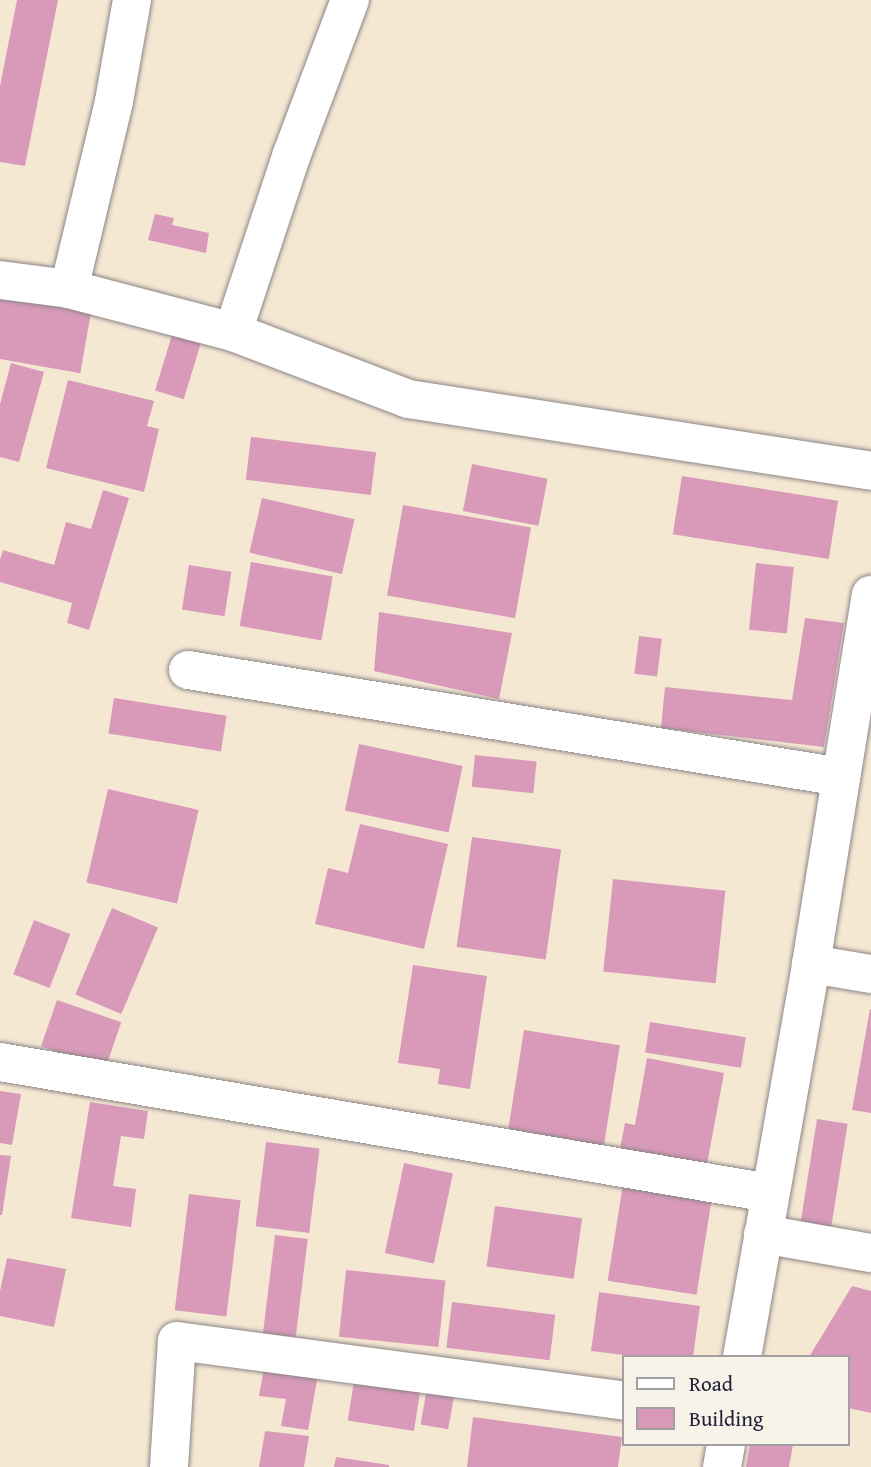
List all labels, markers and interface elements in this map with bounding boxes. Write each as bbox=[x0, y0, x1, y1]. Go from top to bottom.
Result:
legend bbox=[622, 1355, 850, 1446]
text: Road bbox=[689, 1368, 733, 1399]
text: Building bbox=[689, 1403, 763, 1434]

